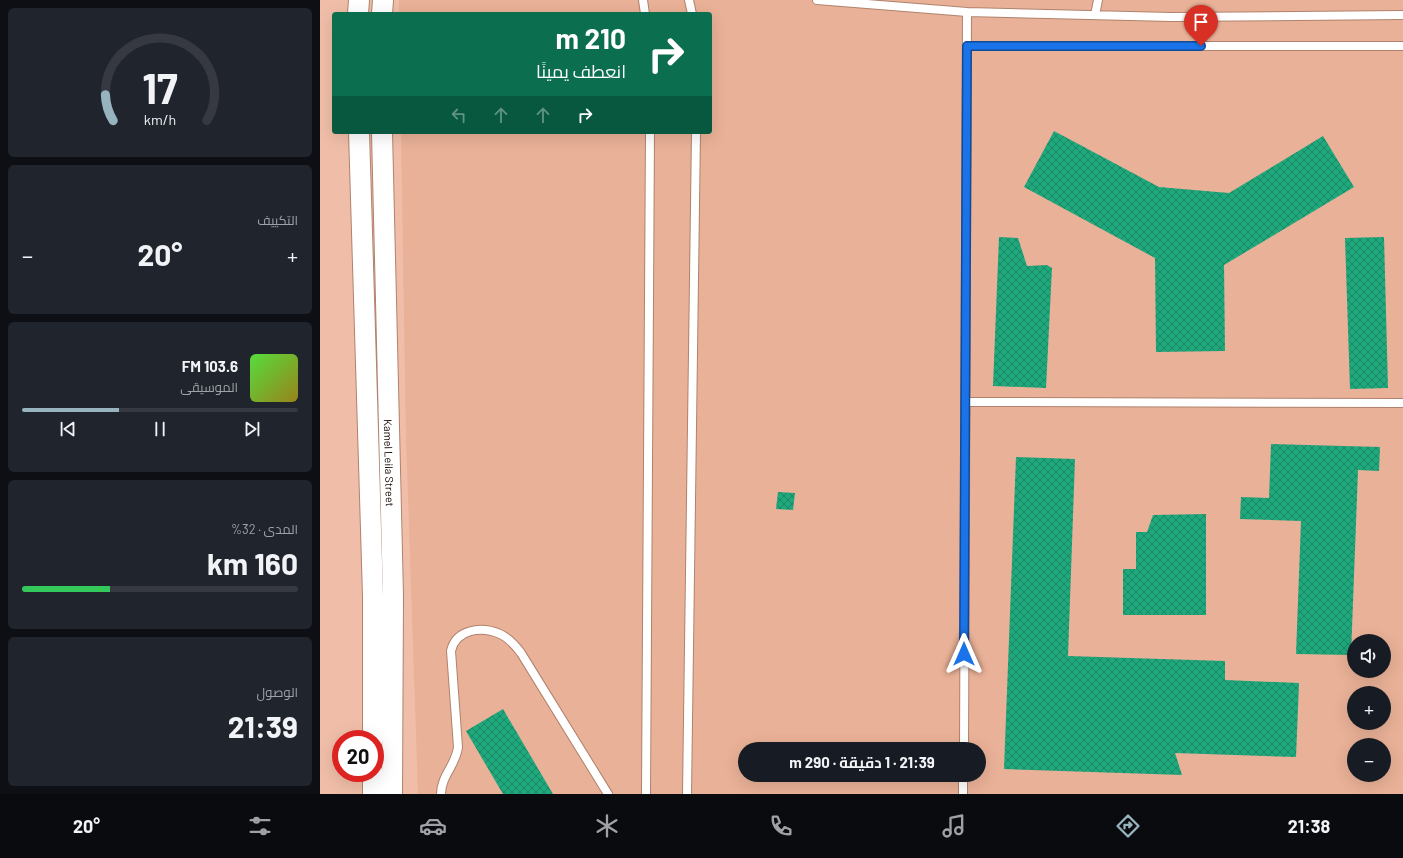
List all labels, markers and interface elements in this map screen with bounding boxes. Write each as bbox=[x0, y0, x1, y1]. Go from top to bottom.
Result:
pin bbox=[1184, 5, 1218, 46]
icon: arrive bbox=[1190, 11, 1212, 33]
text: 210 m bbox=[556, 21, 626, 55]
icon: right bbox=[640, 28, 692, 80]
text: انعطف يمينًا bbox=[536, 60, 626, 82]
text: 17 bbox=[142, 61, 178, 111]
icon: left bbox=[448, 104, 470, 126]
icon: ahead bbox=[490, 104, 512, 126]
icon: ahead bbox=[532, 104, 554, 126]
icon: right bbox=[574, 104, 596, 126]
text: km/h bbox=[144, 110, 176, 127]
text: التكييف bbox=[257, 212, 298, 228]
text: 20° bbox=[137, 236, 183, 272]
text: − bbox=[22, 242, 33, 268]
text: + bbox=[287, 242, 298, 268]
text: 103.6 FM bbox=[182, 357, 238, 375]
text: الموسيقى bbox=[180, 379, 238, 395]
icon: previous bbox=[57, 418, 79, 440]
icon: pause bbox=[149, 418, 171, 440]
icon: next bbox=[241, 418, 263, 440]
street label: Kamel Leila Street bbox=[382, 419, 397, 507]
text: المدى · 32% bbox=[231, 521, 298, 537]
text: 160 km bbox=[207, 545, 298, 581]
position arrow bbox=[943, 633, 985, 675]
map controls bbox=[1347, 634, 1391, 782]
button: sound bbox=[1347, 634, 1391, 678]
text: الوصول bbox=[257, 684, 298, 700]
button: + bbox=[1347, 686, 1391, 730]
text: 21:39 bbox=[228, 708, 298, 744]
speed limit sign: 20 bbox=[332, 730, 384, 782]
button: − bbox=[1347, 738, 1391, 782]
text: 21:39 · 1 دقيقة · 290 m bbox=[789, 753, 935, 771]
icon: filters bbox=[246, 812, 274, 840]
icon: car bbox=[419, 812, 447, 840]
icon: climate bbox=[593, 812, 621, 840]
icon: phone bbox=[767, 812, 795, 840]
icon: music bbox=[940, 812, 968, 840]
icon: directions bbox=[1114, 812, 1142, 840]
text: 20° bbox=[73, 815, 100, 837]
text: 21:38 bbox=[1288, 815, 1330, 837]

